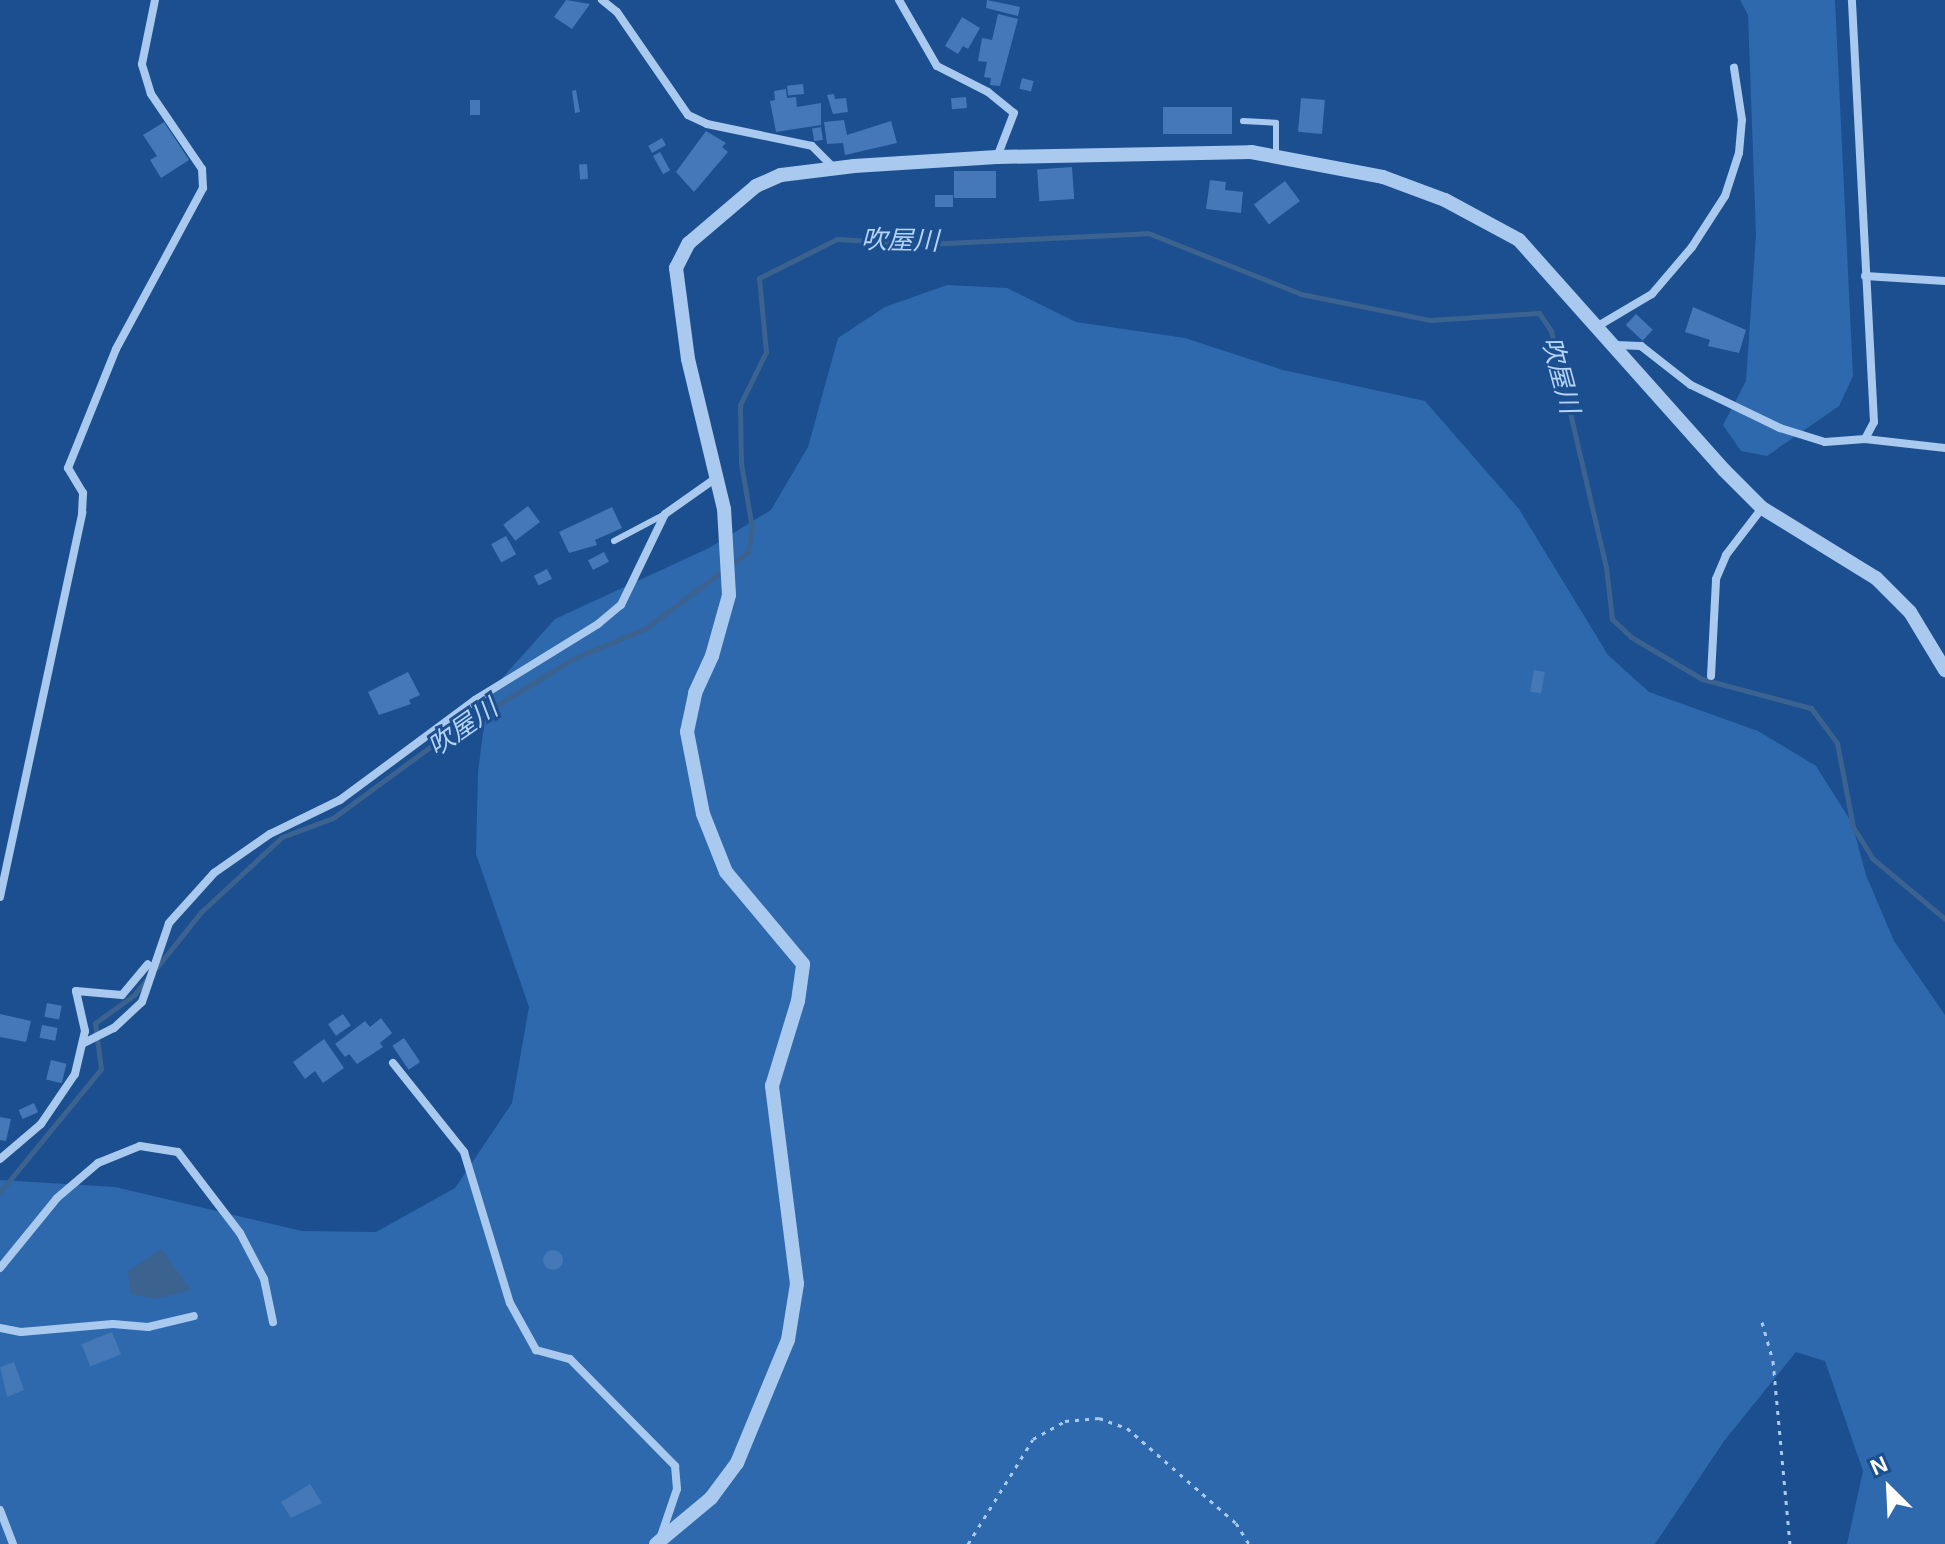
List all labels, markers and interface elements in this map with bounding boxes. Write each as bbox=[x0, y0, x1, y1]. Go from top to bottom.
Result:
water label: 吹屋川 bbox=[861, 225, 939, 257]
water label: 吹屋川 bbox=[1535, 333, 1585, 417]
water label: 吹屋川 bbox=[422, 693, 504, 763]
north arrow bbox=[1849, 1448, 1929, 1528]
text: N bbox=[1867, 1451, 1891, 1480]

